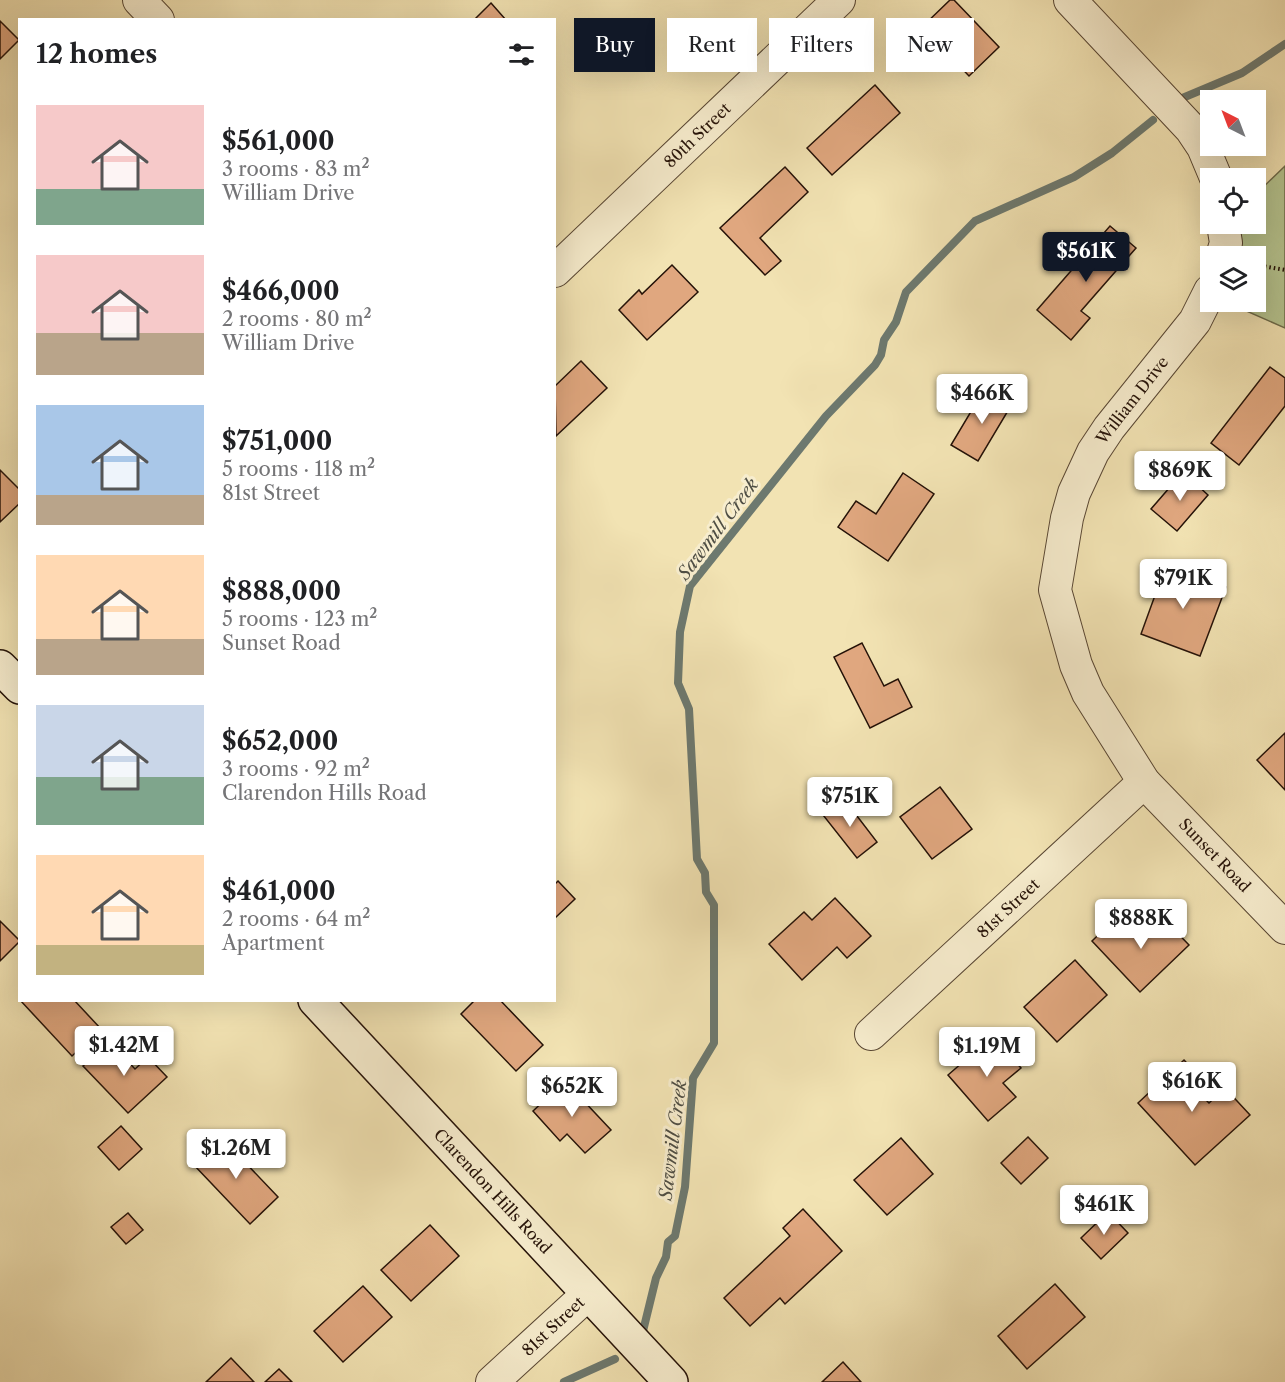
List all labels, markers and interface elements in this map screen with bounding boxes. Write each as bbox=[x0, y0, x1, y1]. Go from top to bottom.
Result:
chip: Buy bbox=[574, 18, 655, 72]
chip: Rent bbox=[667, 18, 757, 72]
chip: Filters bbox=[769, 18, 874, 72]
chip: New bbox=[886, 18, 974, 72]
text: 12 homes bbox=[36, 38, 157, 70]
icon: filters bbox=[505, 38, 538, 71]
north arrow bbox=[1200, 90, 1266, 156]
map controls bbox=[1200, 90, 1266, 312]
street label: 80th Street bbox=[660, 98, 735, 172]
text: $561,000 bbox=[222, 125, 335, 157]
icon: home bbox=[84, 129, 156, 201]
text: 3 rooms · 83 m² bbox=[222, 157, 370, 181]
button: locate bbox=[1200, 168, 1266, 234]
text: William Drive bbox=[222, 181, 354, 205]
pin: $561K bbox=[1044, 232, 1128, 283]
text: $561K bbox=[1056, 239, 1116, 263]
button: layers bbox=[1200, 246, 1266, 312]
text: $466,000 bbox=[222, 275, 340, 307]
icon: home bbox=[84, 279, 156, 351]
text: 2 rooms · 80 m² bbox=[222, 307, 372, 331]
text: William Drive bbox=[222, 331, 354, 355]
street label: William Drive bbox=[1091, 352, 1173, 449]
pin: $466K bbox=[940, 374, 1024, 425]
text: $466K bbox=[951, 381, 1013, 405]
text: $751,000 bbox=[222, 425, 332, 457]
icon: home bbox=[84, 429, 156, 501]
pin: $869K bbox=[1138, 451, 1222, 502]
text: 5 rooms · 118 m² bbox=[222, 457, 375, 481]
text: $869K bbox=[1148, 458, 1212, 482]
water label: Sawmill Creek bbox=[672, 474, 764, 585]
text: 81st Street bbox=[222, 481, 320, 505]
pin: $791K bbox=[1141, 559, 1225, 610]
text: $791K bbox=[1154, 566, 1212, 590]
text: $888,000 bbox=[222, 575, 341, 607]
icon: home bbox=[84, 579, 156, 651]
text: 5 rooms · 123 m² bbox=[222, 607, 378, 631]
text: Sunset Road bbox=[222, 631, 341, 655]
text: $652,000 bbox=[222, 725, 338, 757]
icon: home bbox=[84, 729, 156, 801]
text: 3 rooms · 92 m² bbox=[222, 757, 370, 781]
pin: $751K bbox=[808, 777, 892, 828]
text: Clarendon Hills Road bbox=[222, 781, 427, 805]
text: $751K bbox=[821, 784, 879, 808]
street label: Sunset Road bbox=[1175, 814, 1255, 896]
street label: 81st Street bbox=[973, 874, 1044, 942]
text: $461,000 bbox=[222, 875, 336, 907]
icon: home bbox=[84, 879, 156, 951]
pin: $888K bbox=[1099, 899, 1183, 950]
text: $888K bbox=[1109, 906, 1173, 930]
text: 2 rooms · 64 m² bbox=[222, 907, 371, 931]
text: Apartment bbox=[222, 931, 325, 955]
pin: $1.42M bbox=[75, 1026, 173, 1077]
pin: $1.19M bbox=[938, 1027, 1036, 1078]
text: $1.42M bbox=[89, 1033, 159, 1057]
text: $1.19M bbox=[953, 1034, 1021, 1058]
pin: $616K bbox=[1150, 1062, 1234, 1113]
pin: $652K bbox=[530, 1067, 614, 1118]
text: $616K bbox=[1162, 1069, 1222, 1093]
text: $652K bbox=[541, 1074, 603, 1098]
water label: Sawmill Creek bbox=[655, 1078, 691, 1202]
street label: Clarendon Hills Road bbox=[430, 1124, 556, 1258]
pin: $1.26M bbox=[187, 1129, 285, 1180]
text: $1.26M bbox=[201, 1136, 271, 1160]
pin: $461K bbox=[1062, 1185, 1146, 1236]
text: $461K bbox=[1074, 1192, 1134, 1216]
street label: 81st Street bbox=[518, 1292, 589, 1360]

